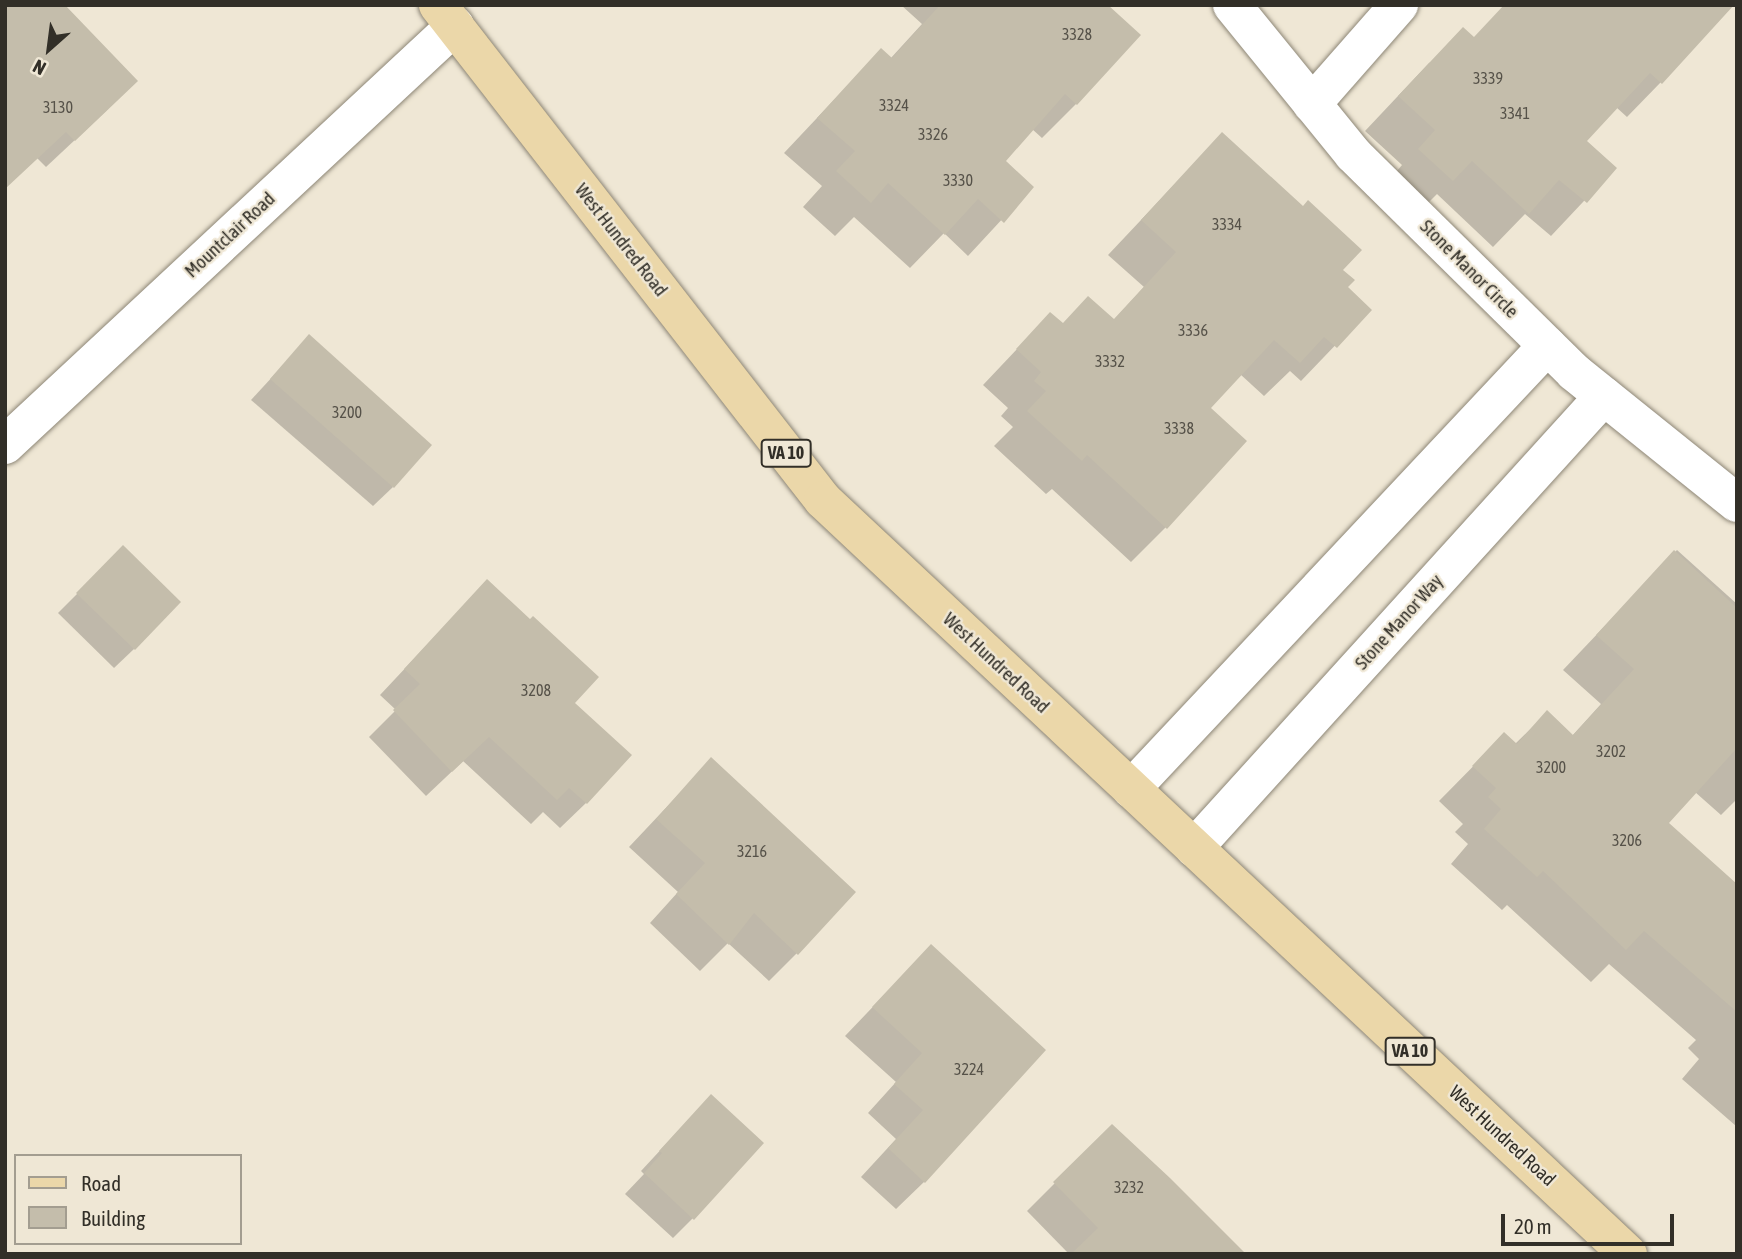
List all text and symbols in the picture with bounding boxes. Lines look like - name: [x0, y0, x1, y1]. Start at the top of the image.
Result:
- north arrow: [14, 14, 84, 84]
- house number: 3328: [1062, 24, 1092, 44]
- text: N: [29, 55, 49, 80]
- house number: 3339: [1473, 68, 1503, 88]
- house number: 3324: [879, 95, 909, 115]
- house number: 3130: [43, 97, 73, 117]
- house number: 3341: [1500, 103, 1530, 123]
- house number: 3326: [918, 124, 948, 144]
- house number: 3330: [943, 170, 973, 190]
- street label: West Hundred Road: [570, 179, 672, 301]
- street label: Mountclair Road: [180, 187, 280, 283]
- house number: 3334: [1212, 214, 1242, 234]
- street label: Stone Manor Circle: [1415, 215, 1523, 323]
- house number: 3336: [1178, 320, 1208, 340]
- house number: 3332: [1095, 351, 1125, 371]
- house number: 3200: [332, 402, 362, 422]
- house number: 3338: [1164, 418, 1194, 438]
- road number: VA 10: [760, 438, 812, 467]
- street label: Stone Manor Way: [1350, 570, 1448, 674]
- street label: West Hundred Road: [938, 608, 1054, 718]
- house number: 3208: [521, 680, 551, 700]
- house number: 3202: [1596, 741, 1626, 761]
- house number: 3200: [1536, 757, 1566, 777]
- house number: 3206: [1612, 830, 1642, 850]
- house number: 3216: [737, 841, 767, 861]
- road number: VA 10: [1384, 1036, 1436, 1066]
- house number: 3224: [954, 1059, 984, 1079]
- street label: West Hundred Road: [1444, 1081, 1560, 1191]
- legend: [14, 1154, 242, 1245]
- text: Road: [81, 1171, 121, 1195]
- house number: 3232: [1114, 1177, 1144, 1197]
- scale bar: [1504, 1200, 1677, 1244]
- text: Building: [81, 1206, 145, 1230]
- text: 20 m: [1514, 1214, 1552, 1238]

